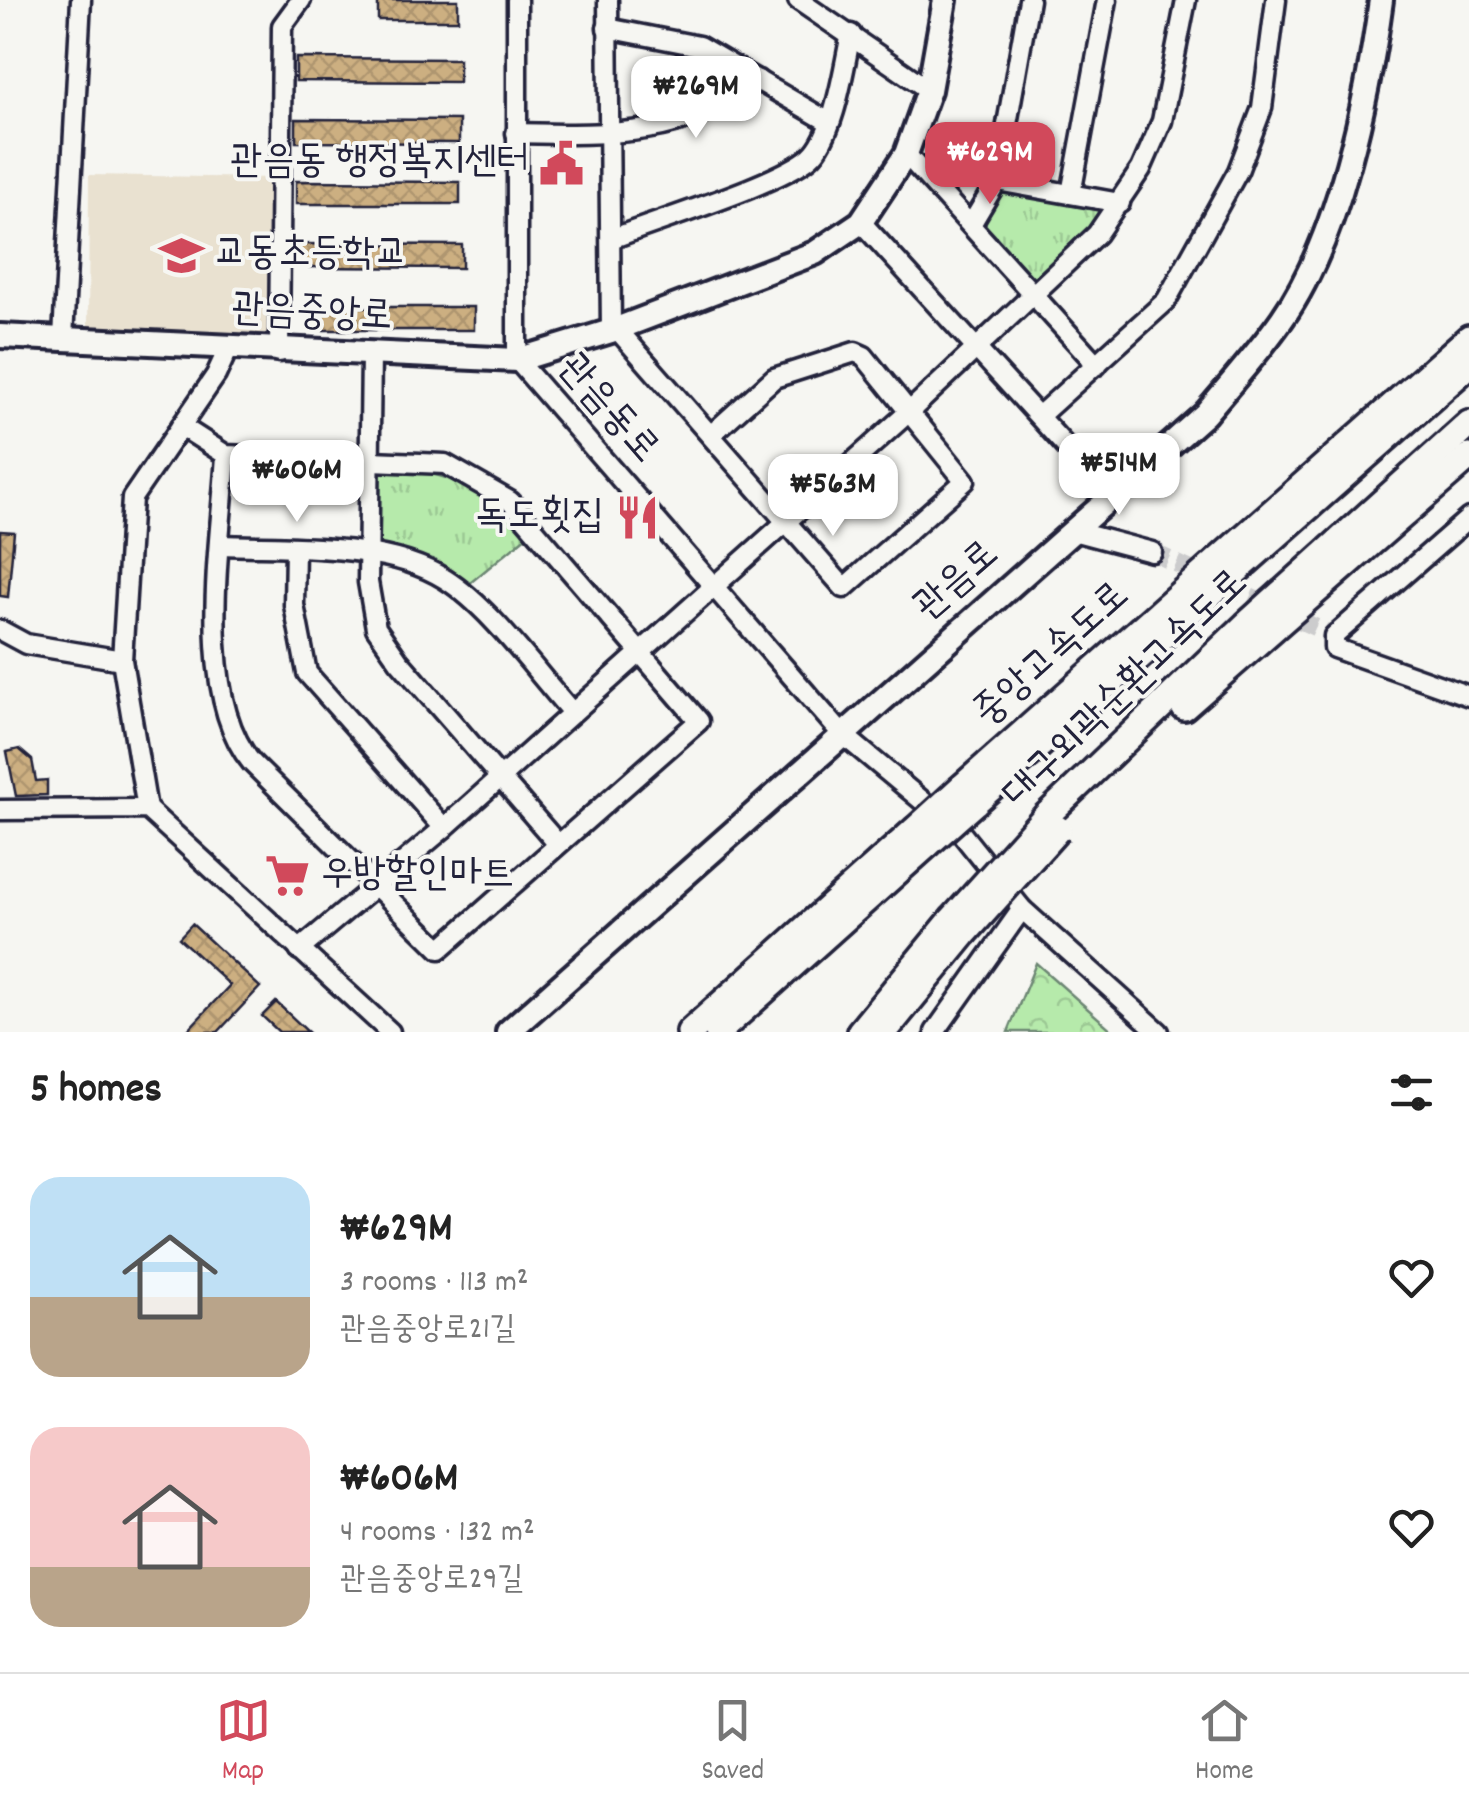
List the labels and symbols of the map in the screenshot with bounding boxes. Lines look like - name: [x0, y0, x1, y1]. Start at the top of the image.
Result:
- pin: ₩269M: [626, 56, 766, 141]
- pin: ₩629M: [920, 122, 1060, 207]
- place label: 관음동 행정복지센터: [230, 135, 529, 192]
- public building icon: 관음동 행정복지센터: [538, 139, 586, 187]
- place label: 교동초등학교: [214, 227, 407, 284]
- school or university icon: 교동초등학교: [157, 231, 205, 279]
- street label: 관음중앙로: [230, 282, 394, 348]
- street label: 관음동로: [543, 343, 671, 477]
- pin: ₩514M: [1049, 433, 1189, 518]
- pin: ₩606M: [227, 440, 367, 525]
- pin: ₩563M: [763, 454, 903, 539]
- place label: 독도횟집: [475, 490, 604, 547]
- restaurant icon: 독도횟집: [613, 494, 661, 542]
- street label: 관음로: [903, 529, 1013, 635]
- street label: 대구외곽순환고속도로: [991, 558, 1263, 822]
- street label: 중앙고속도로: [962, 570, 1144, 742]
- place label: 우방할인마트: [321, 848, 514, 905]
- supermarket icon: 우방할인마트: [264, 852, 312, 900]

